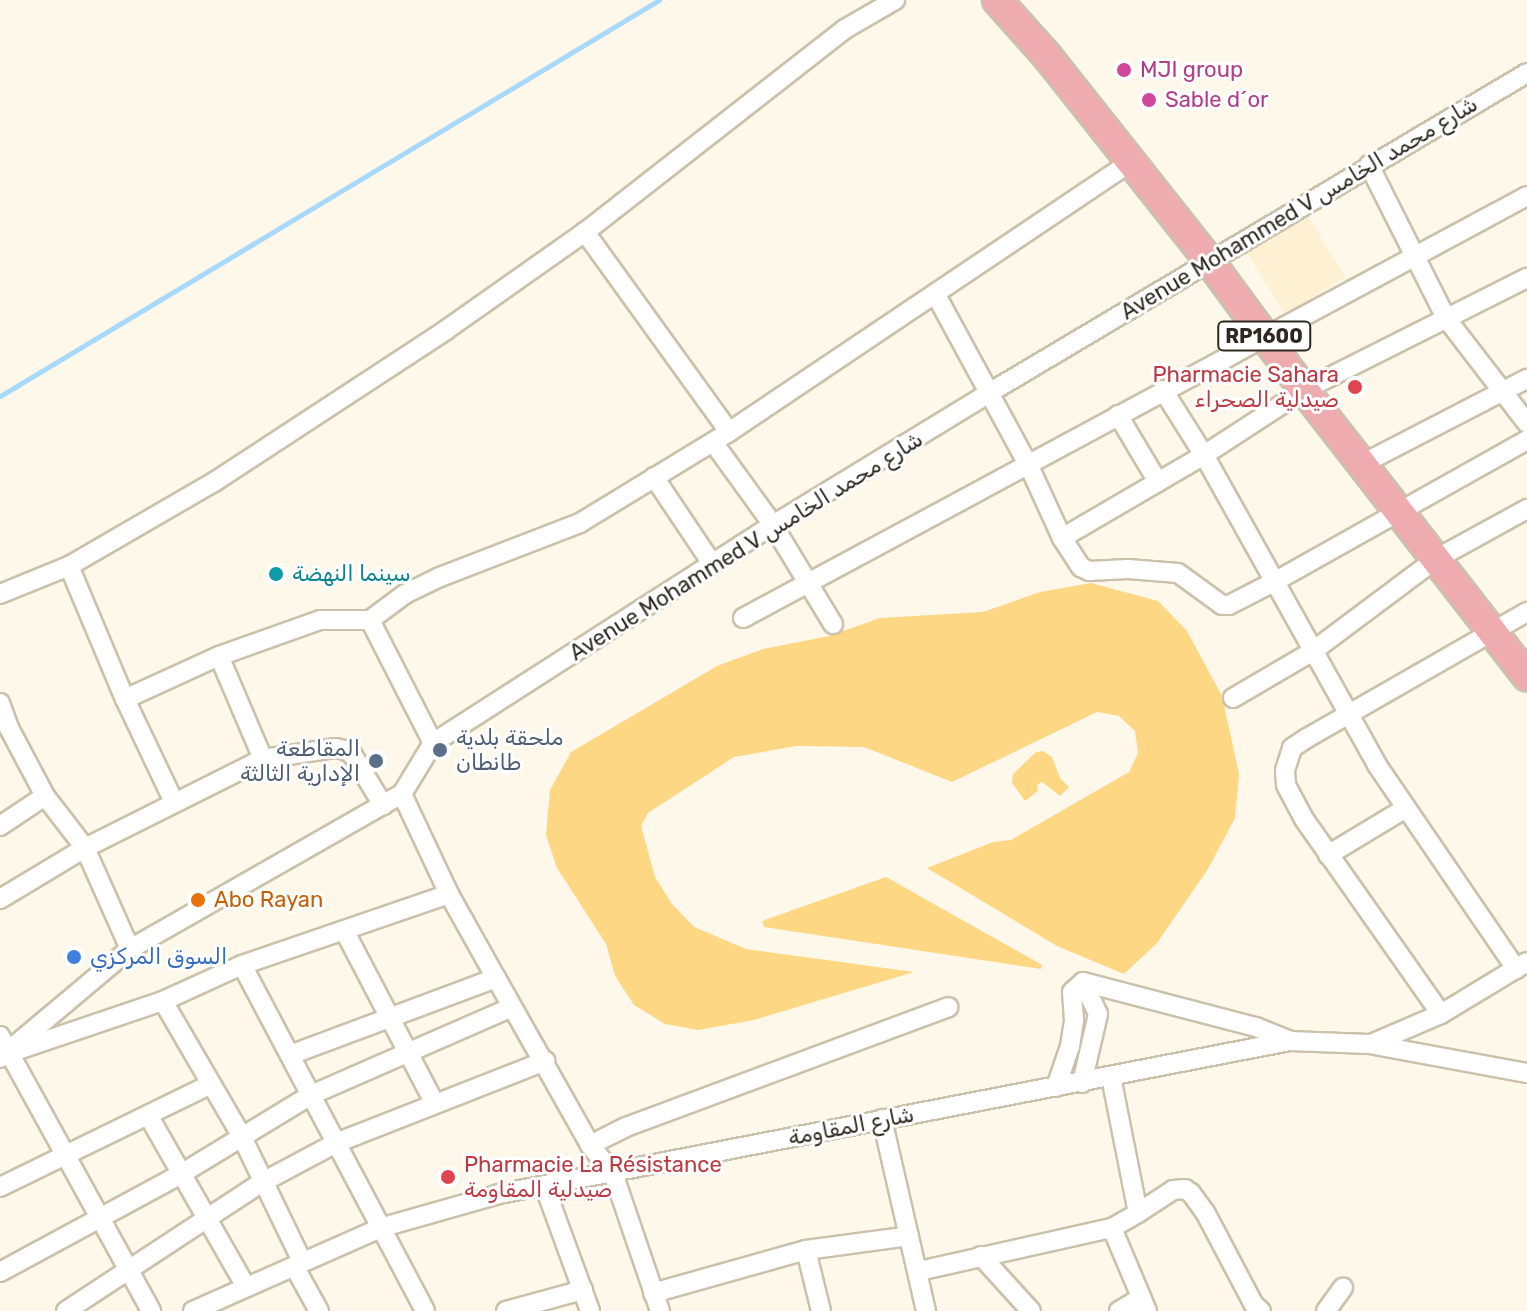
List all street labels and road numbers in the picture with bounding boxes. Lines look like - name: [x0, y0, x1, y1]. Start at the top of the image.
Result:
- street label: Avenue Mohammed V شارع محمد الخامس: [1115, 90, 1483, 326]
- road number: RP1600: [1216, 320, 1312, 352]
- street label: Avenue Mohammed V شارع محمد الخامس: [564, 426, 928, 666]
- street label: شارع المقاومة: [786, 1101, 916, 1151]

